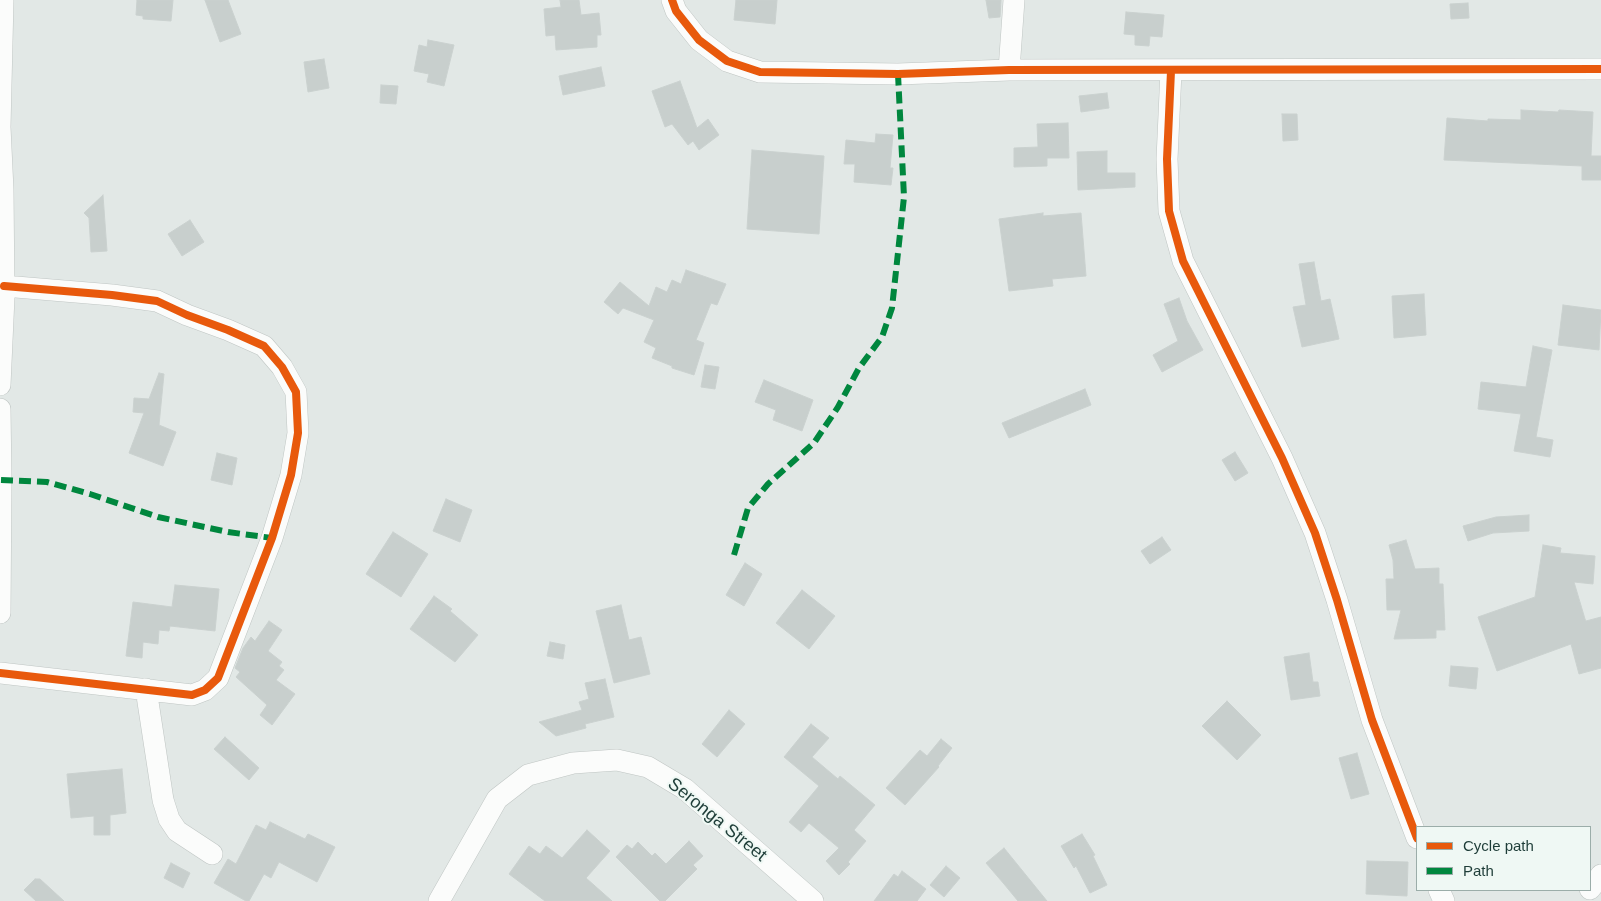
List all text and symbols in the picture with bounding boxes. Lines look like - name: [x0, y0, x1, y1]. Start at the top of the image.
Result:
- street label: Seronga Street: [663, 774, 771, 866]
- legend: [1416, 826, 1591, 891]
- text: Cycle path: [1463, 837, 1534, 854]
- text: Path: [1463, 862, 1494, 879]

